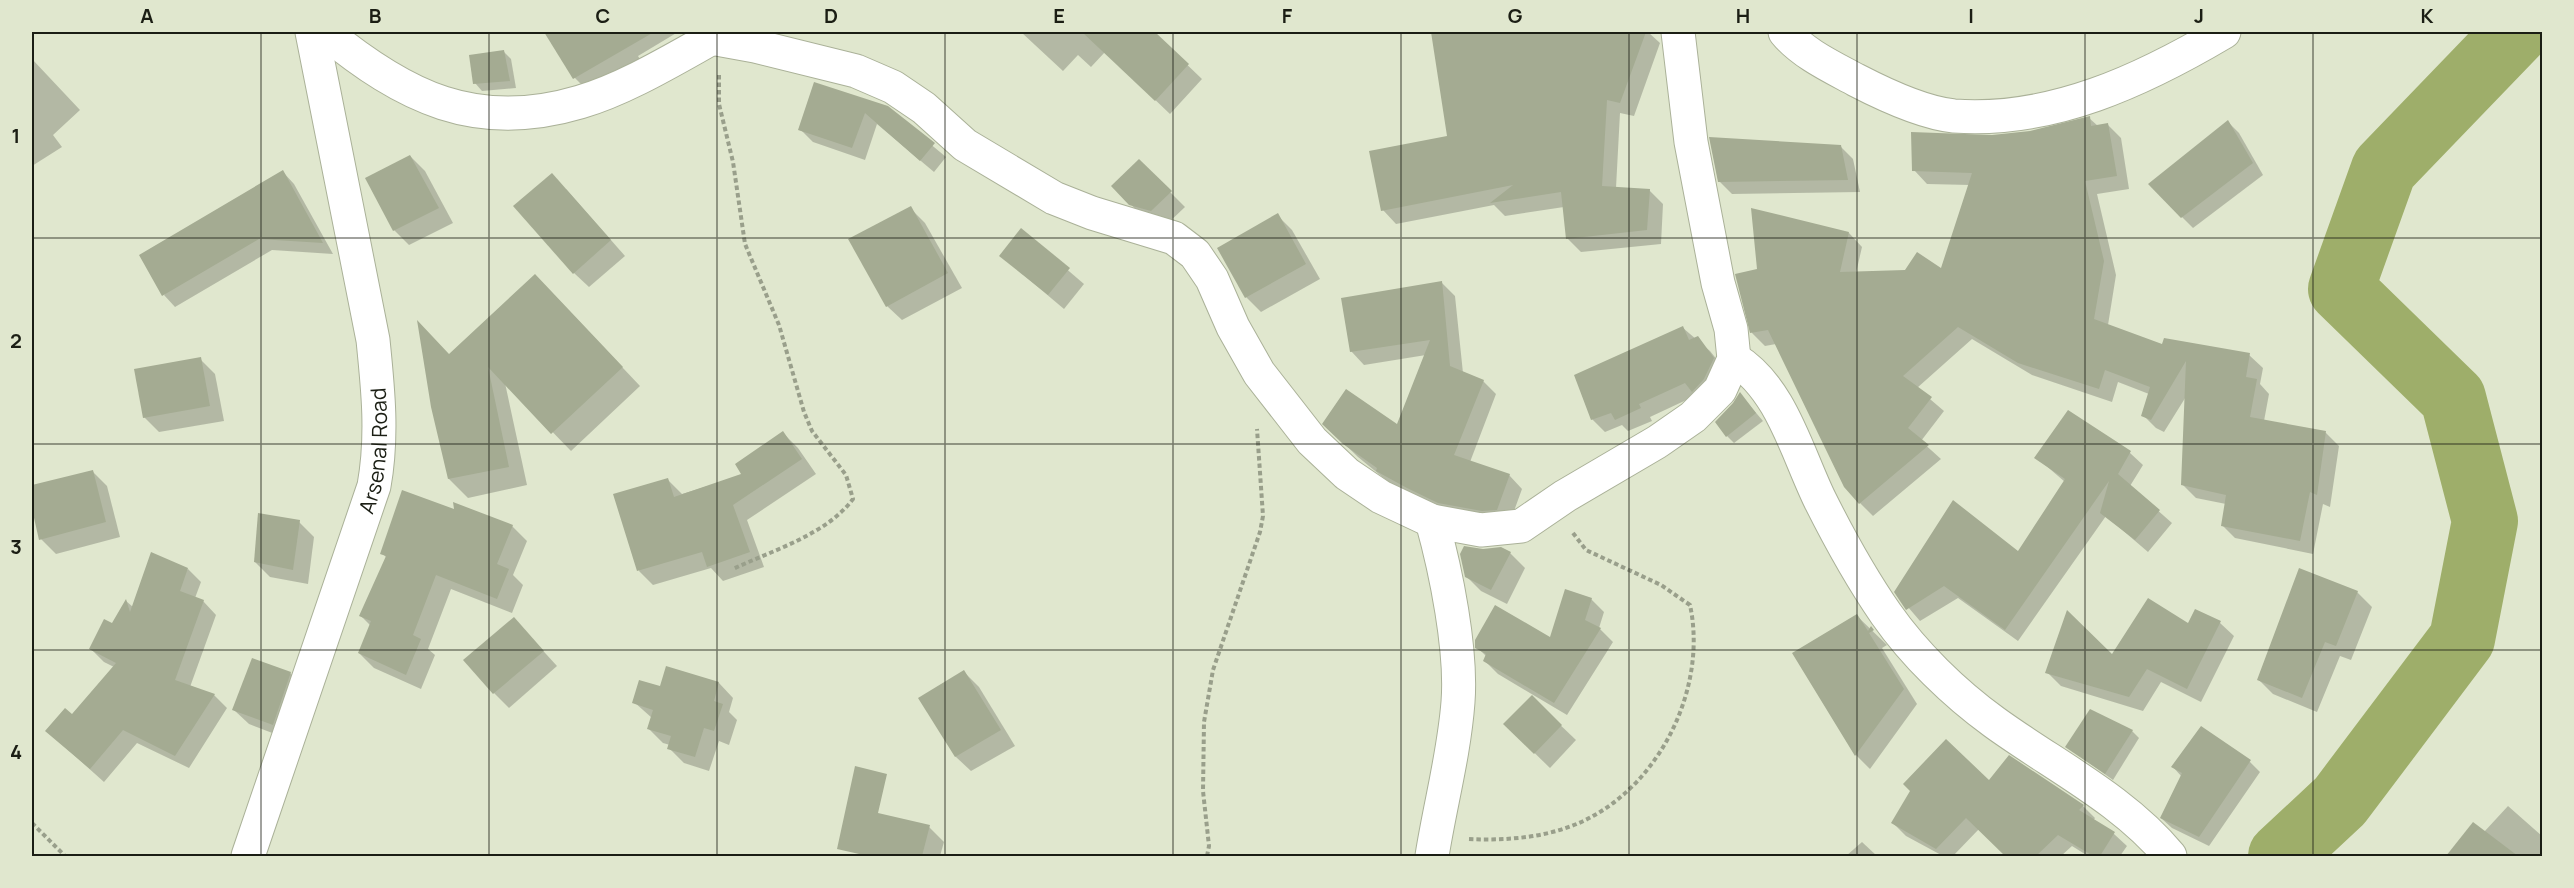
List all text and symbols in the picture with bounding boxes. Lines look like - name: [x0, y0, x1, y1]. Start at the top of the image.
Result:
- text: A: [140, 2, 154, 29]
- text: B: [369, 2, 382, 29]
- text: C: [596, 2, 610, 29]
- text: D: [824, 2, 838, 29]
- text: E: [1053, 2, 1065, 29]
- text: F: [1282, 2, 1293, 29]
- text: G: [1508, 2, 1523, 29]
- text: H: [1736, 2, 1750, 29]
- text: I: [1968, 2, 1974, 29]
- text: J: [2194, 2, 2204, 29]
- text: K: [2421, 2, 2434, 29]
- text: 1: [12, 122, 20, 149]
- text: 2: [10, 327, 22, 354]
- street label: Arsenal Road: [352, 387, 393, 517]
- text: 3: [10, 533, 22, 560]
- text: 4: [10, 738, 22, 765]

